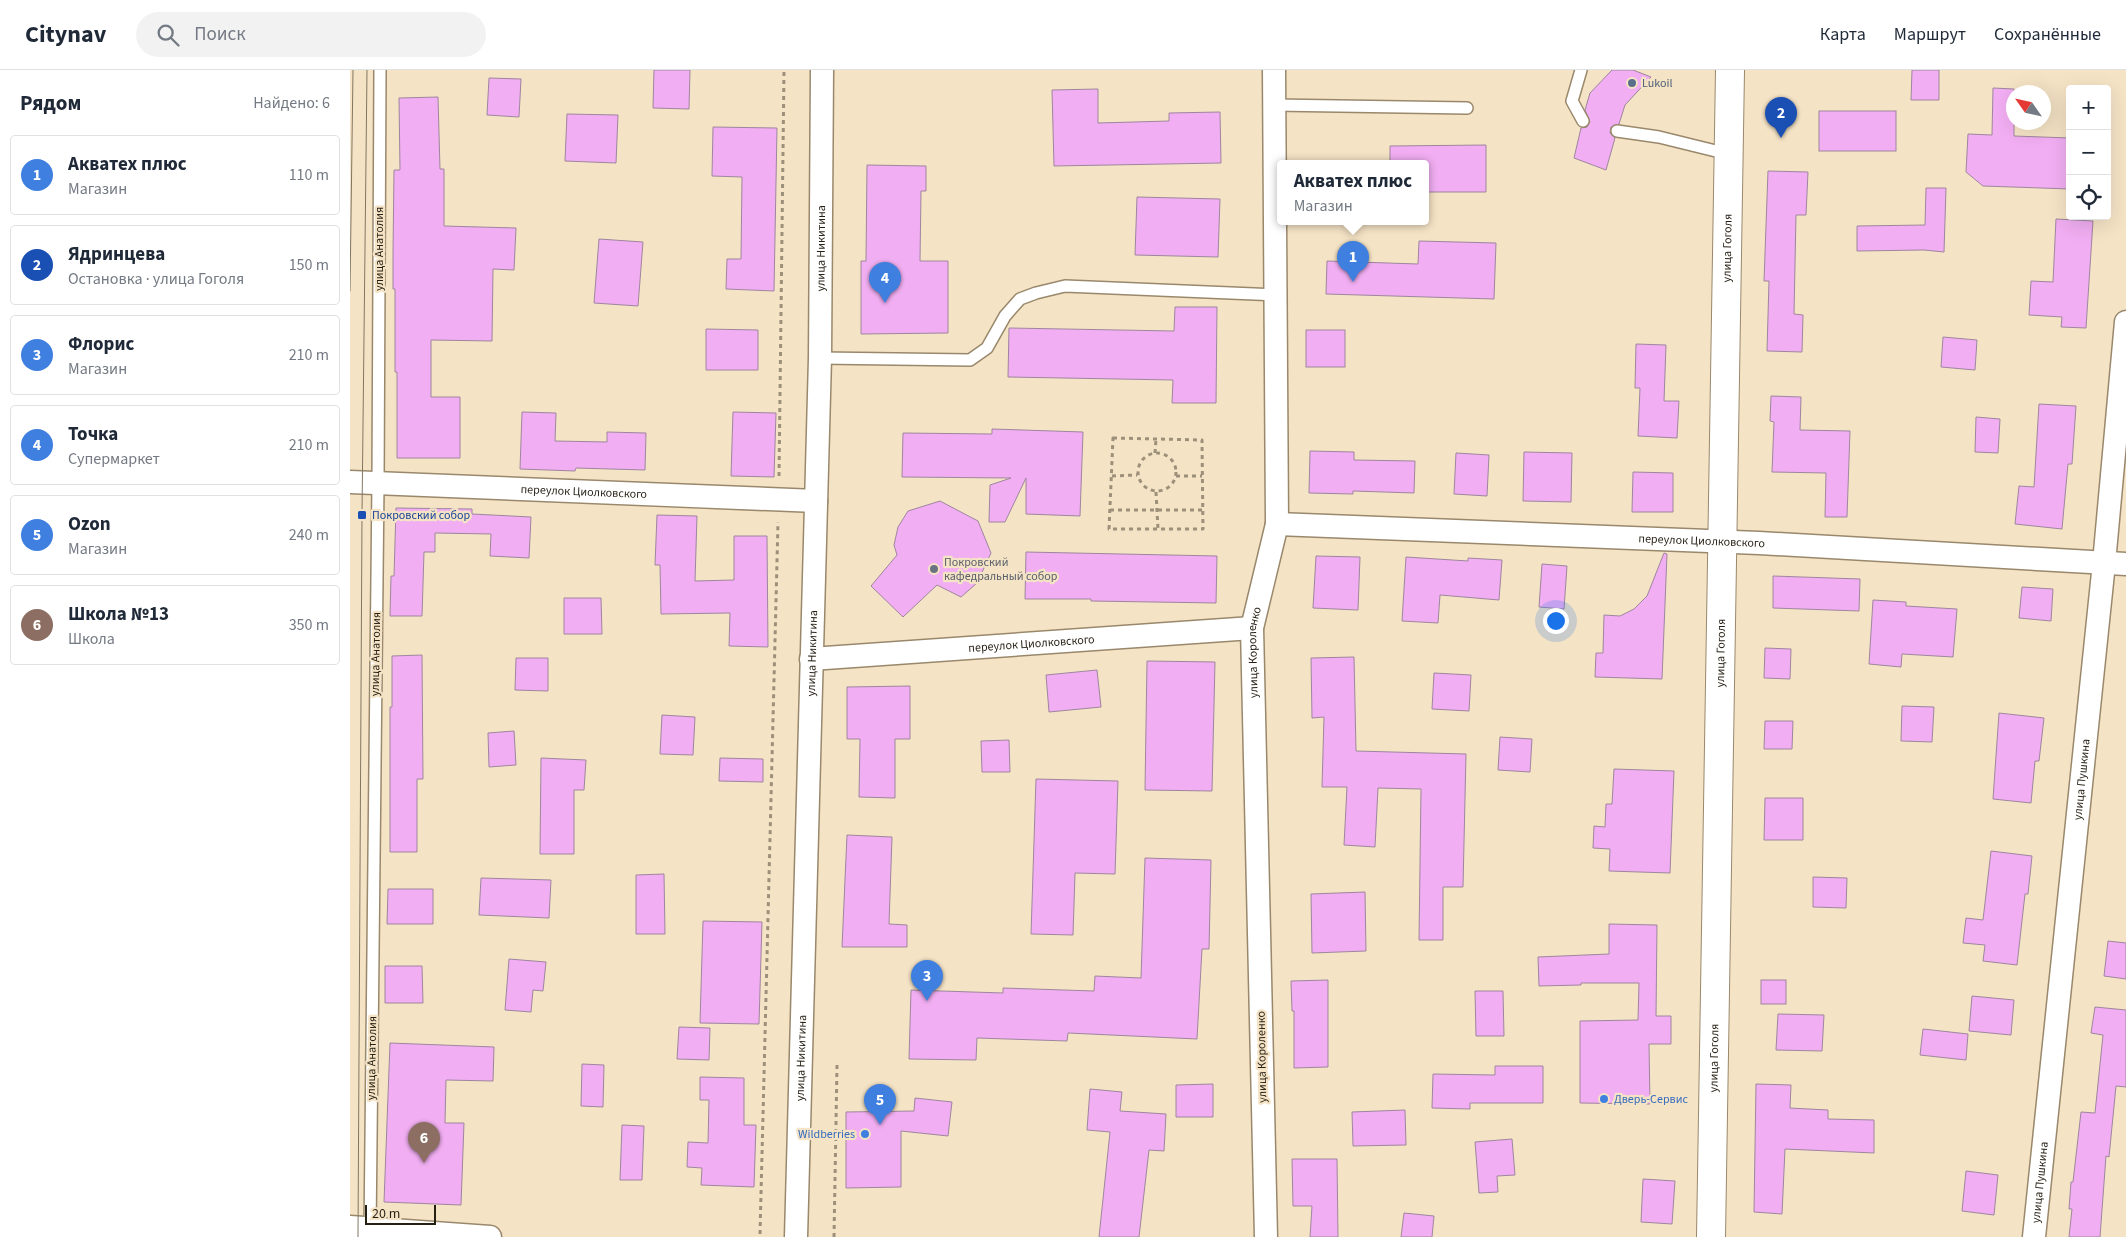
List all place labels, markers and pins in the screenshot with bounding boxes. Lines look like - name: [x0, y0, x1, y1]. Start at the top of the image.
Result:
- place label: Lukoil: [1642, 75, 1672, 92]
- marker: Lukoil: [1626, 77, 1638, 89]
- pin: 2: [1765, 97, 1797, 138]
- pin: 1: [1337, 241, 1369, 282]
- pin: 4: [869, 262, 901, 303]
- place label: Покровский собор: [372, 507, 471, 524]
- marker: Покровский собор: [356, 509, 368, 521]
- place label: Покровский кафедральный собор: [944, 554, 1058, 585]
- marker: Покровский кафедральный собор: [928, 563, 940, 575]
- pin: 3: [911, 960, 943, 1001]
- pin: 5: [864, 1084, 896, 1125]
- place label: Дверь-Сервис: [1614, 1091, 1688, 1108]
- marker: Дверь-Сервис: [1598, 1093, 1610, 1105]
- pin: 6: [408, 1122, 440, 1163]
- place label: Wildberries: [798, 1126, 855, 1143]
- marker: Wildberries: [859, 1128, 871, 1140]

